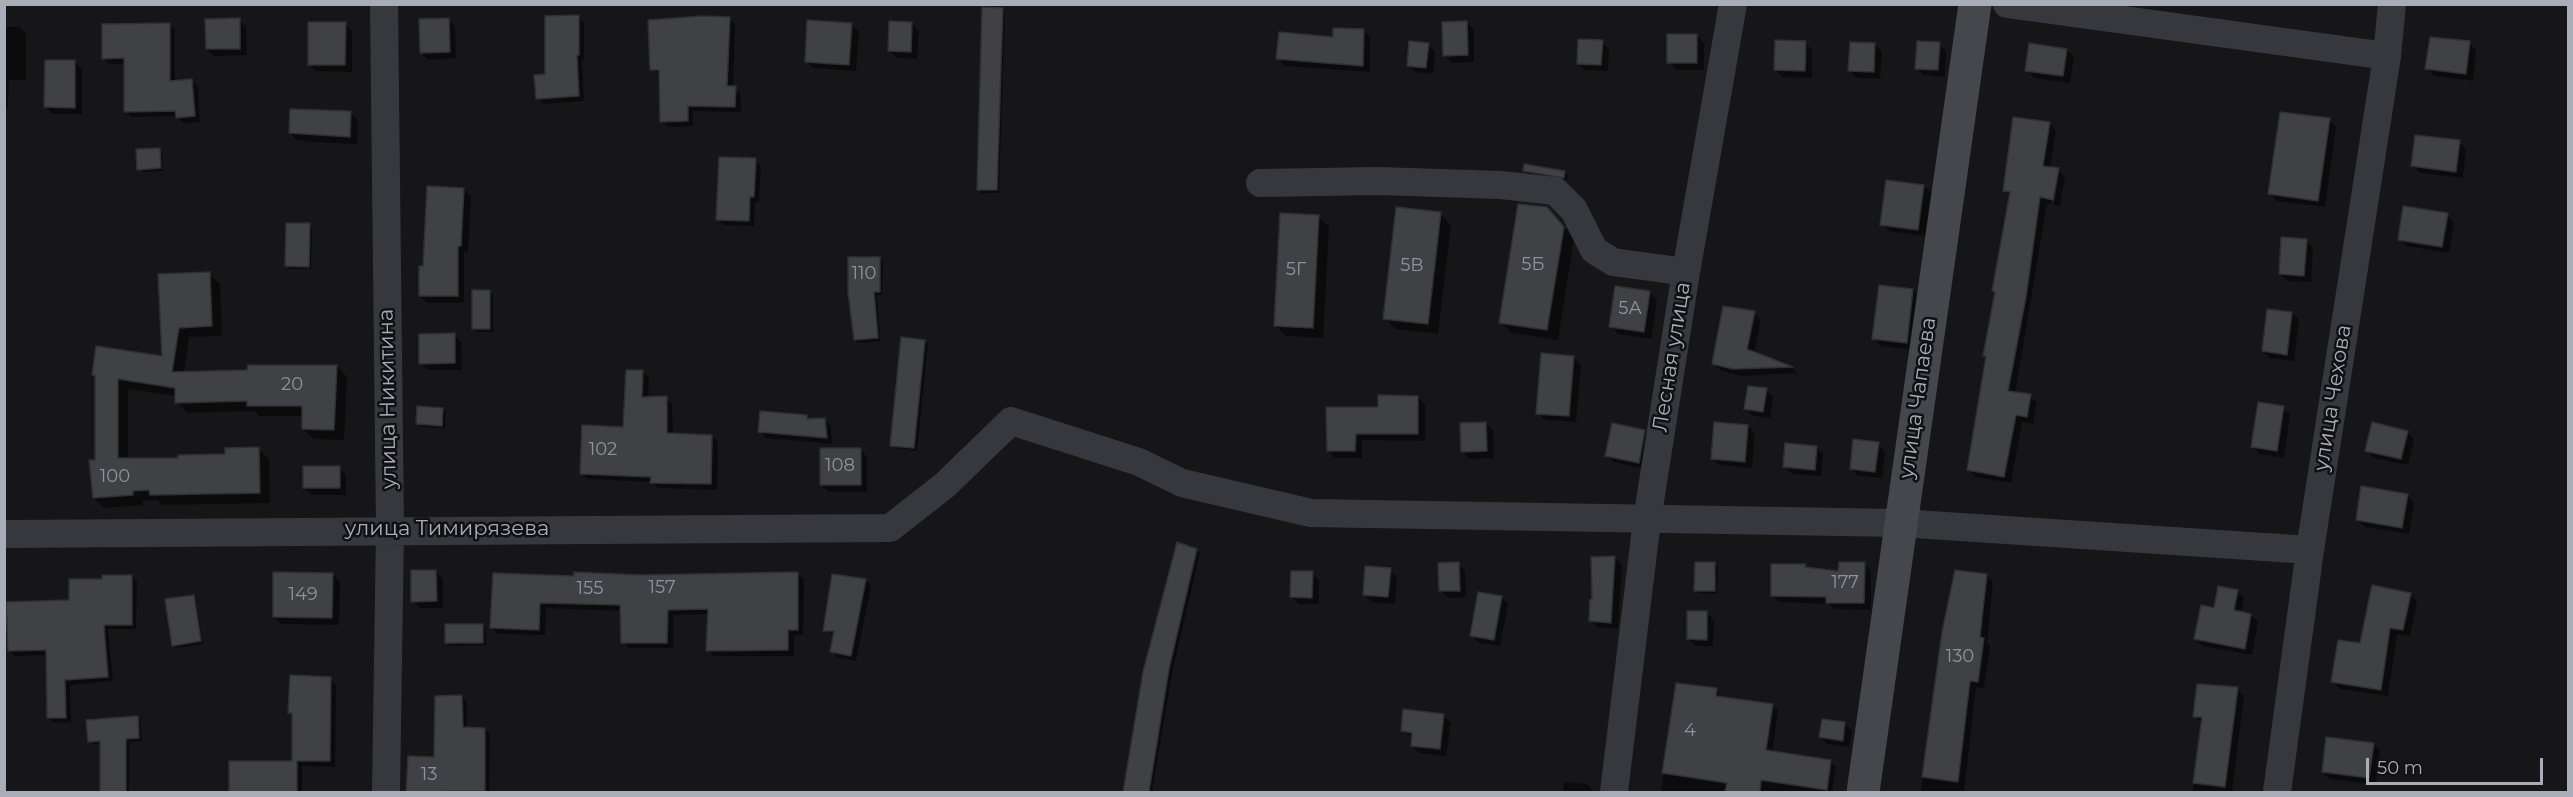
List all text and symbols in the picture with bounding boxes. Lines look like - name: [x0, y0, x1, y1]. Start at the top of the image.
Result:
- house number: 5Б: [1521, 254, 1545, 276]
- house number: 5В: [1400, 255, 1424, 277]
- house number: 5Г: [1286, 259, 1306, 281]
- house number: 110: [852, 263, 876, 285]
- street label: Лесная улица: [1648, 280, 1696, 434]
- house number: 5А: [1618, 298, 1642, 320]
- street label: улица Никитина: [374, 309, 402, 489]
- street label: улица Чапаева: [1894, 316, 1942, 480]
- street label: улица Чехова: [2309, 323, 2357, 473]
- house number: 20: [281, 374, 303, 396]
- house number: 102: [589, 439, 617, 461]
- house number: 108: [825, 455, 855, 477]
- house number: 100: [100, 466, 130, 488]
- street label: улица Тимирязева: [345, 516, 549, 542]
- house number: 177: [1831, 572, 1859, 594]
- house number: 157: [648, 577, 676, 599]
- house number: 155: [577, 578, 603, 600]
- house number: 149: [288, 584, 318, 606]
- house number: 130: [1946, 646, 1974, 668]
- house number: 4: [1684, 720, 1696, 742]
- scale bar: [2369, 746, 2546, 784]
- text: 50 m: [2377, 757, 2423, 779]
- house number: 13: [421, 764, 437, 786]

